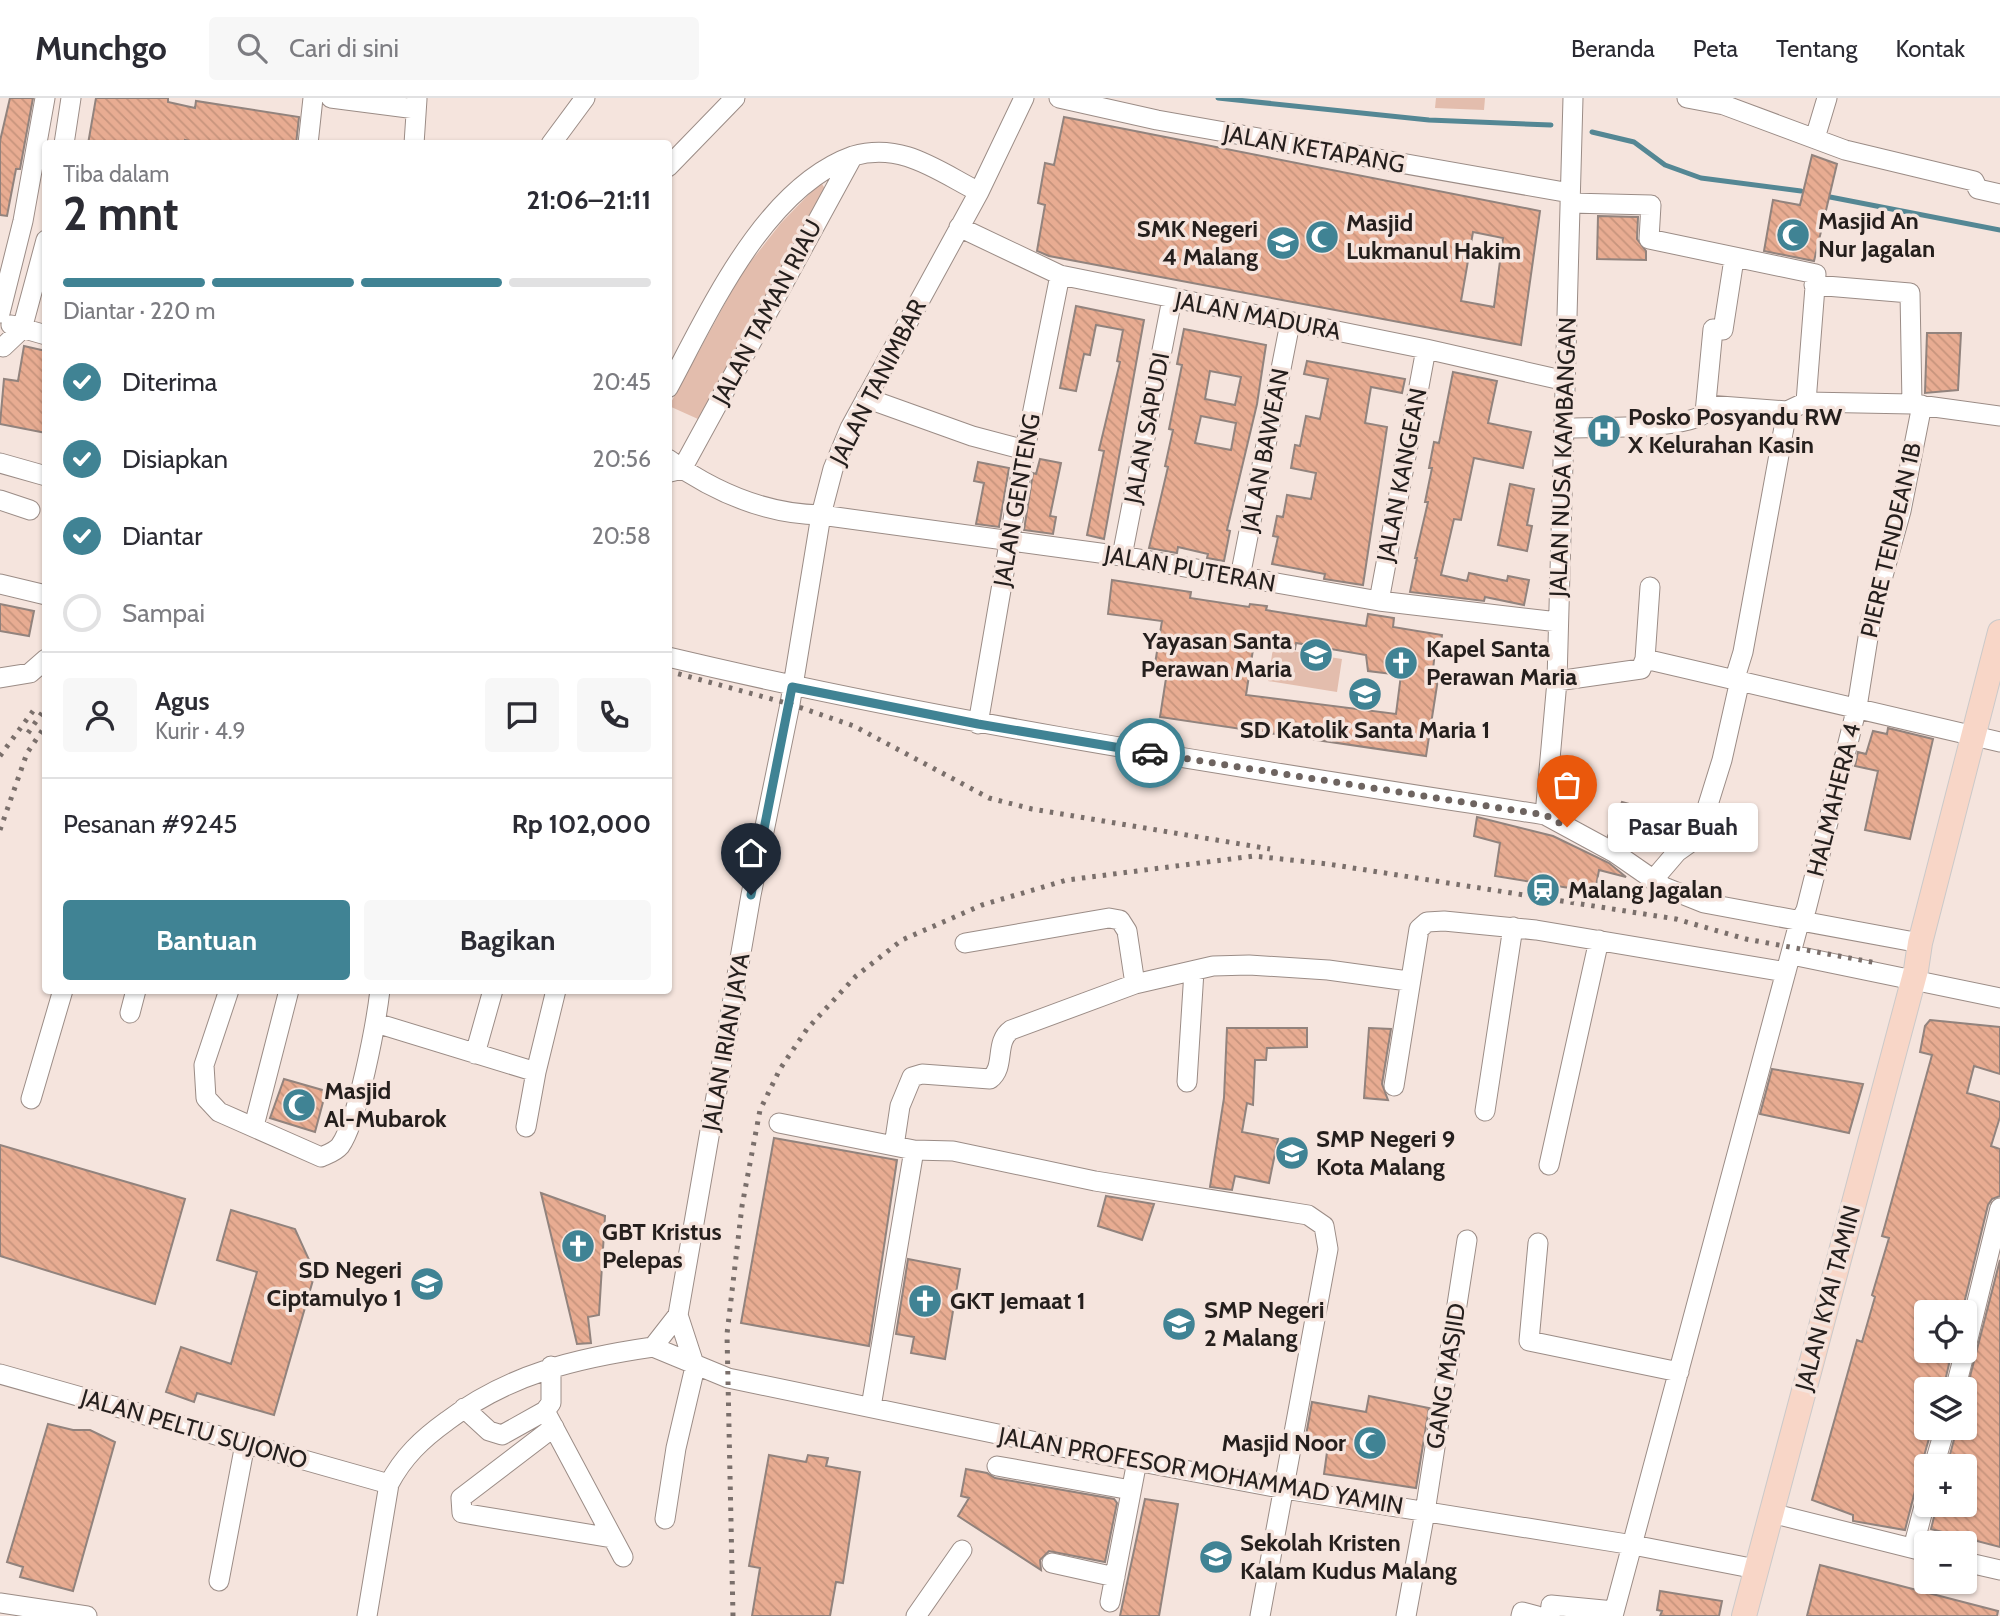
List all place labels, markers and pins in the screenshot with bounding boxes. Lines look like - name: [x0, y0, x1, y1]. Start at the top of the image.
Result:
- place label: Masjid An Nur Jagalan: [1818, 206, 1935, 263]
- place label: Masjid Lukmanul Hakim: [1346, 208, 1521, 265]
- place label: SMK Negeri 4 Malang: [1137, 214, 1258, 271]
- mosque icon: Masjid An Nur Jagalan: [1774, 216, 1812, 254]
- mosque icon: Masjid Lukmanul Hakim: [1303, 218, 1341, 256]
- school or university icon: SMK Negeri 4 Malang: [1264, 224, 1302, 262]
- place label: Posko Posyandu RW X Kelurahan Kasin: [1627, 402, 1842, 459]
- hospital icon: Posko Posyandu RW X Kelurahan Kasin: [1585, 412, 1623, 450]
- place label: Yayasan Santa Perawan Maria: [1141, 626, 1292, 683]
- place label: Kapel Santa Perawan Maria: [1426, 634, 1577, 691]
- school or university icon: Yayasan Santa Perawan Maria: [1297, 636, 1335, 674]
- church icon: Kapel Santa Perawan Maria: [1382, 644, 1420, 682]
- school or university icon: SD Katolik Santa Maria 1: [1346, 675, 1384, 713]
- place label: SD Katolik Santa Maria 1: [1240, 715, 1490, 744]
- pin: [1537, 755, 1597, 827]
- callout: Pasar Buah: [1609, 802, 1760, 852]
- pin: [721, 823, 781, 895]
- station icon: Malang Jagalan: [1524, 871, 1562, 909]
- place label: Malang Jagalan: [1568, 875, 1723, 904]
- place label: Masjid Al-Mubarok: [324, 1076, 447, 1133]
- mosque icon: Masjid Al-Mubarok: [280, 1086, 318, 1124]
- place label: SMP Negeri 9 Kota Malang: [1316, 1124, 1455, 1181]
- school or university icon: SMP Negeri 9 Kota Malang: [1273, 1134, 1311, 1172]
- place label: GBT Kristus Pelepas: [602, 1217, 722, 1274]
- church icon: GBT Kristus Pelepas: [559, 1227, 597, 1265]
- place label: SD Negeri Ciptamulyo 1: [267, 1255, 402, 1312]
- school or university icon: SD Negeri Ciptamulyo 1: [408, 1265, 446, 1303]
- church icon: GKT Jemaat 1: [906, 1282, 944, 1320]
- place label: GKT Jemaat 1: [950, 1286, 1086, 1315]
- place label: SMP Negeri 2 Malang: [1204, 1295, 1324, 1352]
- school or university icon: SMP Negeri 2 Malang: [1160, 1305, 1198, 1343]
- mosque icon: Masjid Noor: [1351, 1424, 1389, 1462]
- place label: Masjid Noor: [1222, 1428, 1346, 1457]
- place label: Sekolah Kristen Kalam Kudus Malang: [1240, 1528, 1457, 1585]
- school or university icon: Sekolah Kristen Kalam Kudus Malang: [1197, 1538, 1235, 1576]

